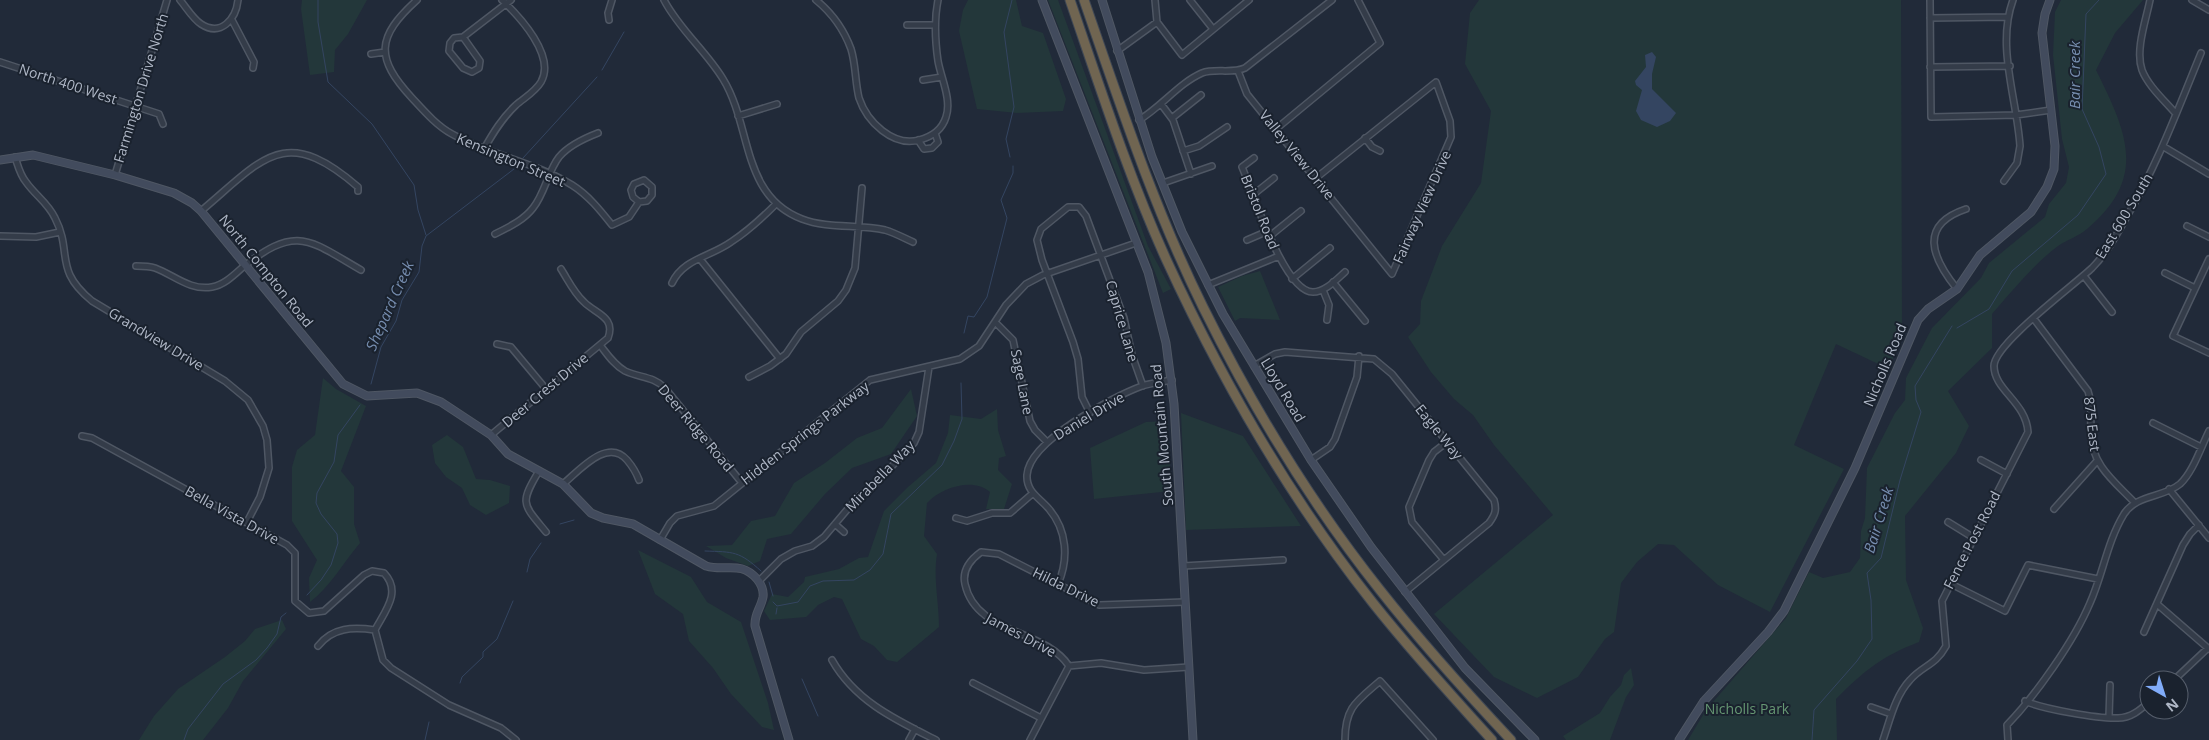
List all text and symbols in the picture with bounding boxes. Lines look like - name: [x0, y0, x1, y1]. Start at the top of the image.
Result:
- street label: Farmington Drive North: [109, 11, 172, 165]
- water label: Bair Creek: [2064, 40, 2084, 109]
- street label: North 400 West: [17, 59, 120, 108]
- street label: Valley View Drive: [1255, 106, 1340, 204]
- street label: Kensington Street: [454, 128, 568, 191]
- street label: Fairway View Drive: [1388, 147, 1455, 266]
- street label: East 600 South: [2091, 169, 2157, 262]
- street label: Bristol Road: [1237, 172, 1284, 252]
- street label: North Compton Road: [215, 210, 318, 331]
- water label: Shepard Creek: [360, 257, 418, 354]
- street label: Caprice Lane: [1102, 278, 1143, 364]
- street label: Grandview Drive: [105, 303, 208, 375]
- street label: Nicholls Road: [1858, 320, 1911, 409]
- street label: Deer Crest Drive: [498, 348, 592, 431]
- street label: Sage Lane: [1007, 348, 1038, 416]
- street label: Lloyd Road: [1257, 354, 1310, 425]
- street label: South Mountain Road: [1146, 363, 1177, 507]
- street label: Hidden Springs Parkway: [737, 376, 874, 489]
- street label: Deer Ridge Road: [654, 380, 739, 475]
- street label: Daniel Drive: [1050, 387, 1128, 444]
- street label: 875 East: [2080, 396, 2105, 452]
- street label: Eagle Way: [1411, 400, 1468, 464]
- street label: Mirabella Way: [841, 435, 919, 515]
- street label: Bella Vista Drive: [182, 481, 283, 548]
- water label: Bair Creek: [1859, 484, 1898, 555]
- street label: Fence Post Road: [1939, 488, 2004, 592]
- street label: Hilda Drive: [1030, 562, 1103, 611]
- street label: James Drive: [981, 607, 1060, 661]
- north arrow: [2139, 670, 2189, 720]
- text: N: [2162, 695, 2183, 716]
- park label: Nicholls Park: [1705, 699, 1790, 718]

